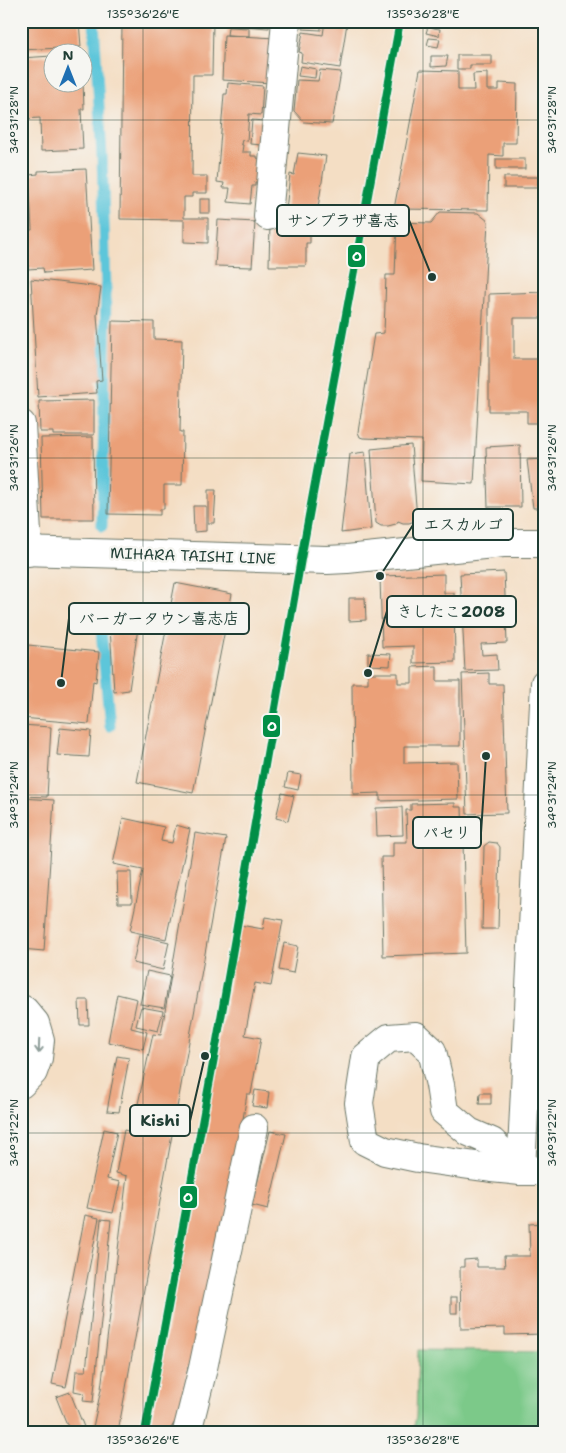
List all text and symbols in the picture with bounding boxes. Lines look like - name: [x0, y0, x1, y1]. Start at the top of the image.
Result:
- text: 135°36'26"E: [107, 6, 179, 22]
- text: 135°36'28"E: [386, 6, 460, 22]
- north arrow: [42, 42, 92, 92]
- text: N: [62, 46, 74, 64]
- text: 34°31'28"N: [6, 86, 22, 154]
- text: 34°31'28"N: [544, 86, 560, 154]
- callout: サンプラザ喜志: [277, 205, 409, 236]
- text: サンプラザ喜志: [287, 210, 399, 231]
- line badge: O: [347, 244, 366, 268]
- text: O: [352, 247, 362, 265]
- text: 34°31'26"N: [6, 424, 22, 492]
- text: 34°31'26"N: [544, 424, 560, 492]
- callout: エスカルゴ: [413, 509, 513, 540]
- text: エスカルゴ: [423, 514, 503, 535]
- street label: MIHARA TAISHI LINE: [110, 543, 276, 569]
- callout: きしたこ2008: [387, 596, 516, 627]
- text: きしたこ2008: [397, 601, 505, 622]
- callout: バーガータウン喜志店: [69, 603, 249, 634]
- text: バーガータウン喜志店: [79, 608, 239, 629]
- line badge: O: [262, 714, 281, 738]
- text: O: [267, 717, 277, 735]
- text: 34°31'24"N: [6, 761, 22, 829]
- text: 34°31'24"N: [544, 761, 560, 829]
- callout: パセリ: [413, 817, 481, 848]
- text: パセリ: [423, 822, 471, 843]
- one-way arrow: [34, 1038, 44, 1054]
- text: 34°31'22"N: [6, 1099, 22, 1167]
- text: 34°31'22"N: [544, 1099, 560, 1167]
- callout: Kishi: [130, 1105, 190, 1136]
- text: Kishi: [140, 1110, 180, 1131]
- line badge: O: [179, 1185, 198, 1209]
- text: O: [183, 1188, 193, 1206]
- text: 135°36'26"E: [107, 1432, 179, 1448]
- text: 135°36'28"E: [386, 1432, 460, 1448]

